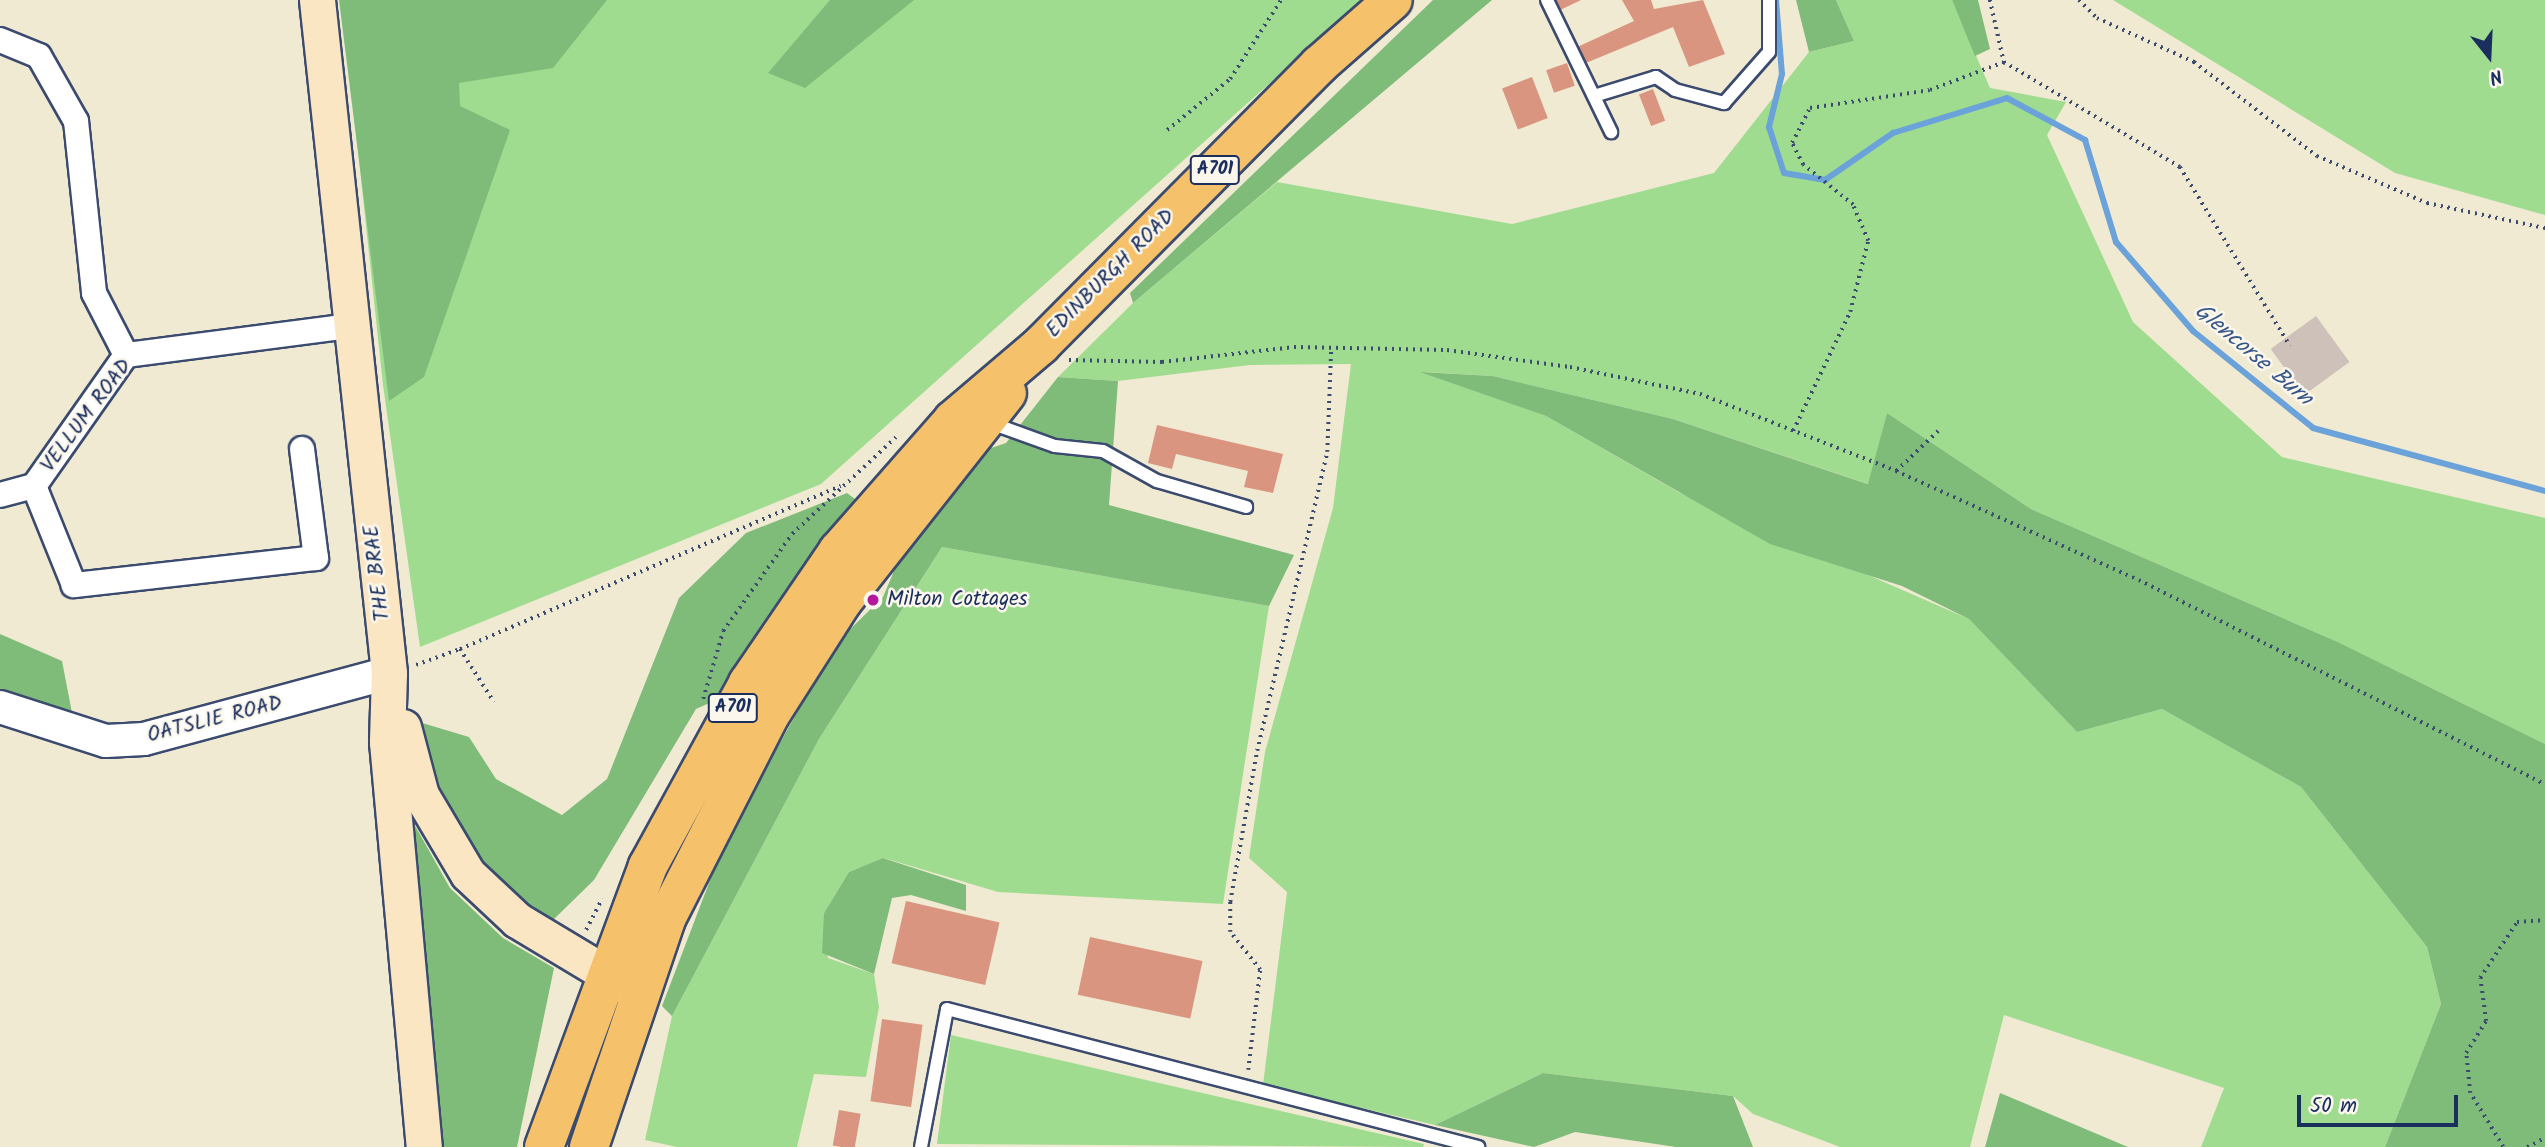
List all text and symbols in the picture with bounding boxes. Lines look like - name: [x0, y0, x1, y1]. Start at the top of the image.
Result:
- north arrow: [2454, 21, 2524, 91]
- text: N: [2485, 60, 2506, 92]
- road number: A701: [1189, 154, 1241, 186]
- street label: EDINBURGH ROAD: [1041, 204, 1181, 344]
- water label: Glencorse Burn: [2188, 298, 2318, 412]
- street label: VELLUM ROAD: [36, 354, 138, 478]
- street label: THE BRAE: [360, 523, 396, 623]
- place label: Milton Cottages: [887, 587, 1028, 613]
- marker: Milton Cottages: [865, 592, 881, 608]
- street label: OATSLIE ROAD: [145, 691, 285, 749]
- road number: A701: [707, 692, 759, 723]
- scale bar: [2300, 1080, 2461, 1124]
- text: 50 m: [2310, 1090, 2357, 1123]

